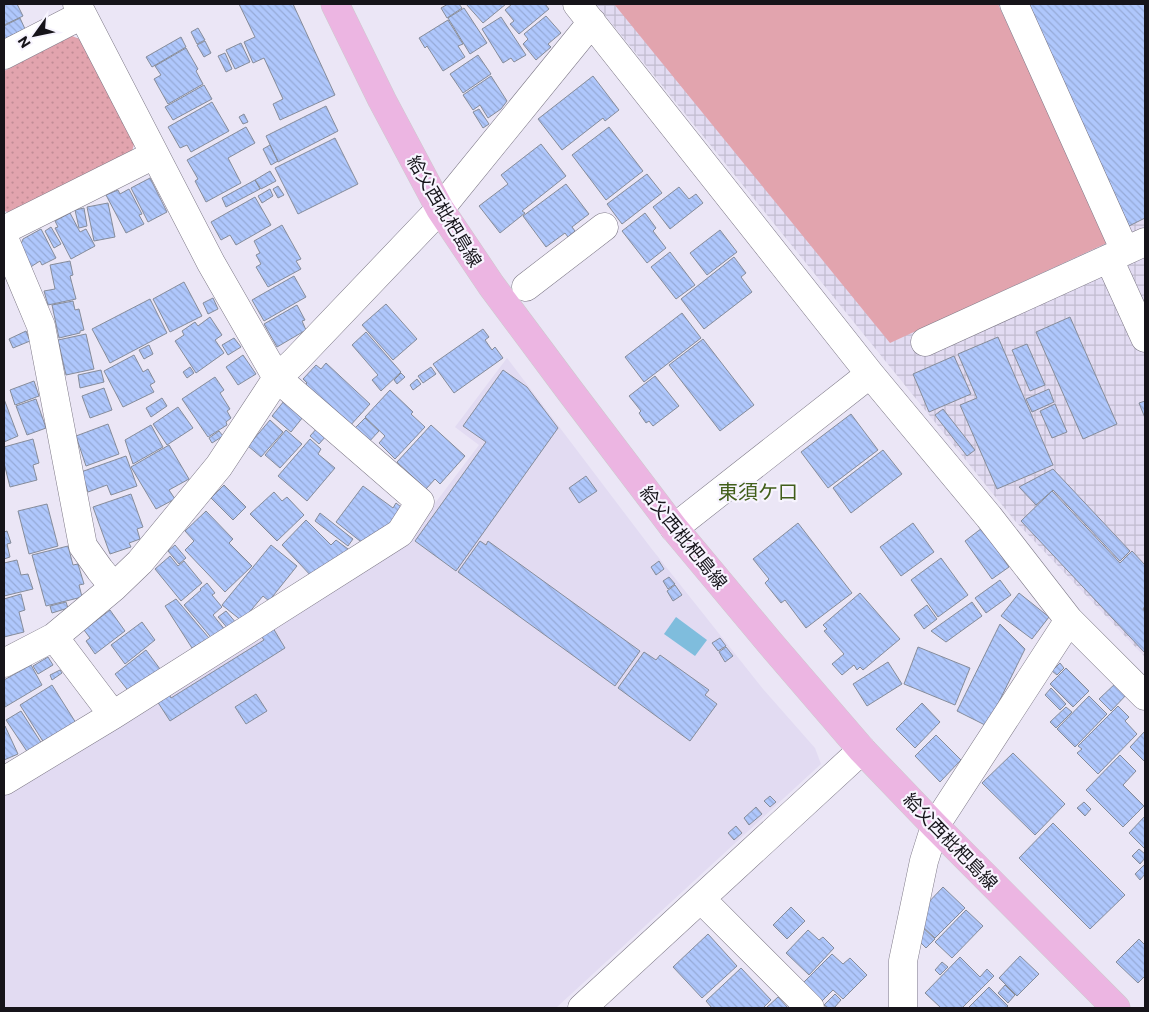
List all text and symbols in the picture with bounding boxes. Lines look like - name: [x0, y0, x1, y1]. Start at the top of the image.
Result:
- north arrow: [10, 10, 60, 60]
- text: N: [14, 33, 34, 51]
- street label: 給父西枇杷島線: [403, 151, 487, 271]
- district label: 東須ケ口: [718, 479, 798, 503]
- street label: 給父西枇杷島線: [636, 481, 732, 593]
- street label: 給父西枇杷島線: [899, 788, 1003, 894]

